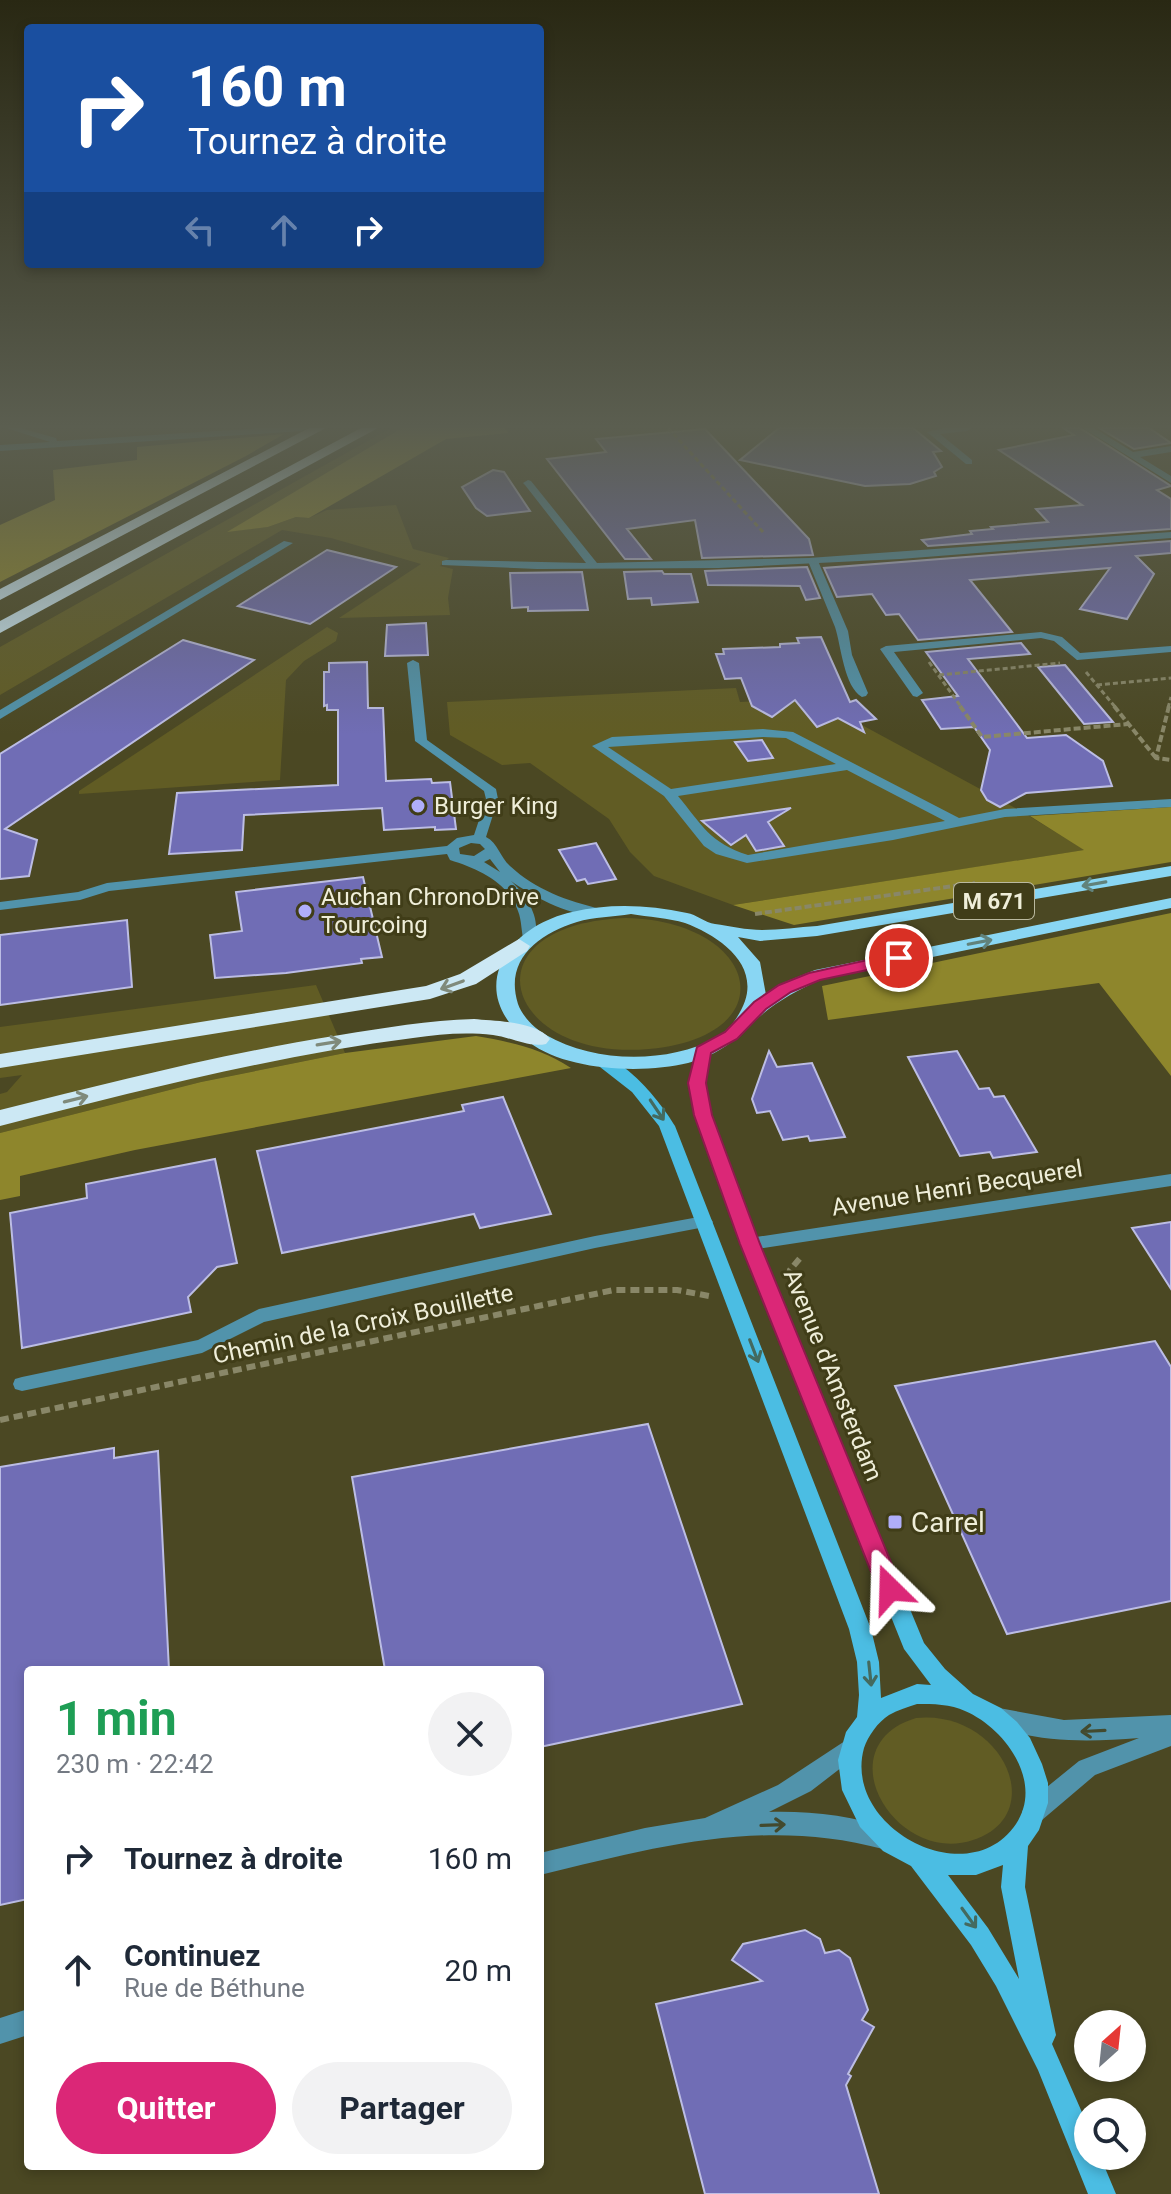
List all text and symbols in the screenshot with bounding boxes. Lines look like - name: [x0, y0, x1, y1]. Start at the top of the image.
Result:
- text: 160 m: [188, 54, 347, 120]
- icon: right: [56, 56, 160, 160]
- text: Tournez à droite: [188, 121, 447, 163]
- icon: left: [178, 208, 222, 252]
- icon: ahead: [262, 208, 306, 252]
- icon: right: [346, 208, 390, 252]
- place label: Burger King: [434, 792, 558, 820]
- marker: Burger King: [409, 797, 427, 815]
- one-way arrow: [1082, 877, 1107, 892]
- place label: Auchan ChronoDrive Tourcoing: [321, 883, 539, 939]
- road number: M 671: [954, 883, 1034, 919]
- marker: Auchan ChronoDrive Tourcoing: [296, 902, 314, 920]
- pin: [865, 924, 933, 992]
- one-way arrow: [966, 933, 992, 948]
- icon: arrive: [877, 936, 921, 980]
- one-way arrow: [440, 979, 465, 993]
- one-way arrow: [316, 1035, 342, 1050]
- one-way arrow: [62, 1091, 88, 1106]
- one-way arrow: [649, 1099, 666, 1121]
- street label: Avenue Henri Becquerel: [829, 1154, 1085, 1222]
- street label: Avenue d'Amsterdam: [778, 1265, 888, 1485]
- street label: Chemin de la Croix Bouillette: [210, 1278, 516, 1370]
- one-way arrow: [748, 1338, 762, 1363]
- place label: Carrel: [911, 1506, 985, 1539]
- marker: Carrel: [886, 1513, 904, 1531]
- position arrow: [848, 1547, 932, 1631]
- one-way arrow: [863, 1661, 878, 1687]
- text: 1 min: [56, 1690, 177, 1747]
- button: close: [428, 1692, 512, 1776]
- one-way arrow: [1080, 1724, 1107, 1739]
- text: 230 m · 22:42: [56, 1749, 214, 1779]
- one-way arrow: [759, 1817, 786, 1832]
- icon: right: [56, 1836, 100, 1880]
- text: Tournez à droite: [124, 1841, 343, 1876]
- text: 160 m: [428, 1841, 512, 1876]
- one-way arrow: [961, 1907, 978, 1929]
- text: Continuez: [124, 1938, 261, 1973]
- icon: ahead: [56, 1948, 100, 1992]
- text: 20 m: [445, 1953, 512, 1988]
- text: Rue de Béthune: [124, 1973, 305, 2003]
- north arrow: [1074, 2010, 1146, 2082]
- map controls: [1074, 2010, 1146, 2170]
- button: Quitter: [56, 2062, 276, 2154]
- button: Partager: [292, 2062, 512, 2154]
- button: search: [1074, 2098, 1146, 2170]

